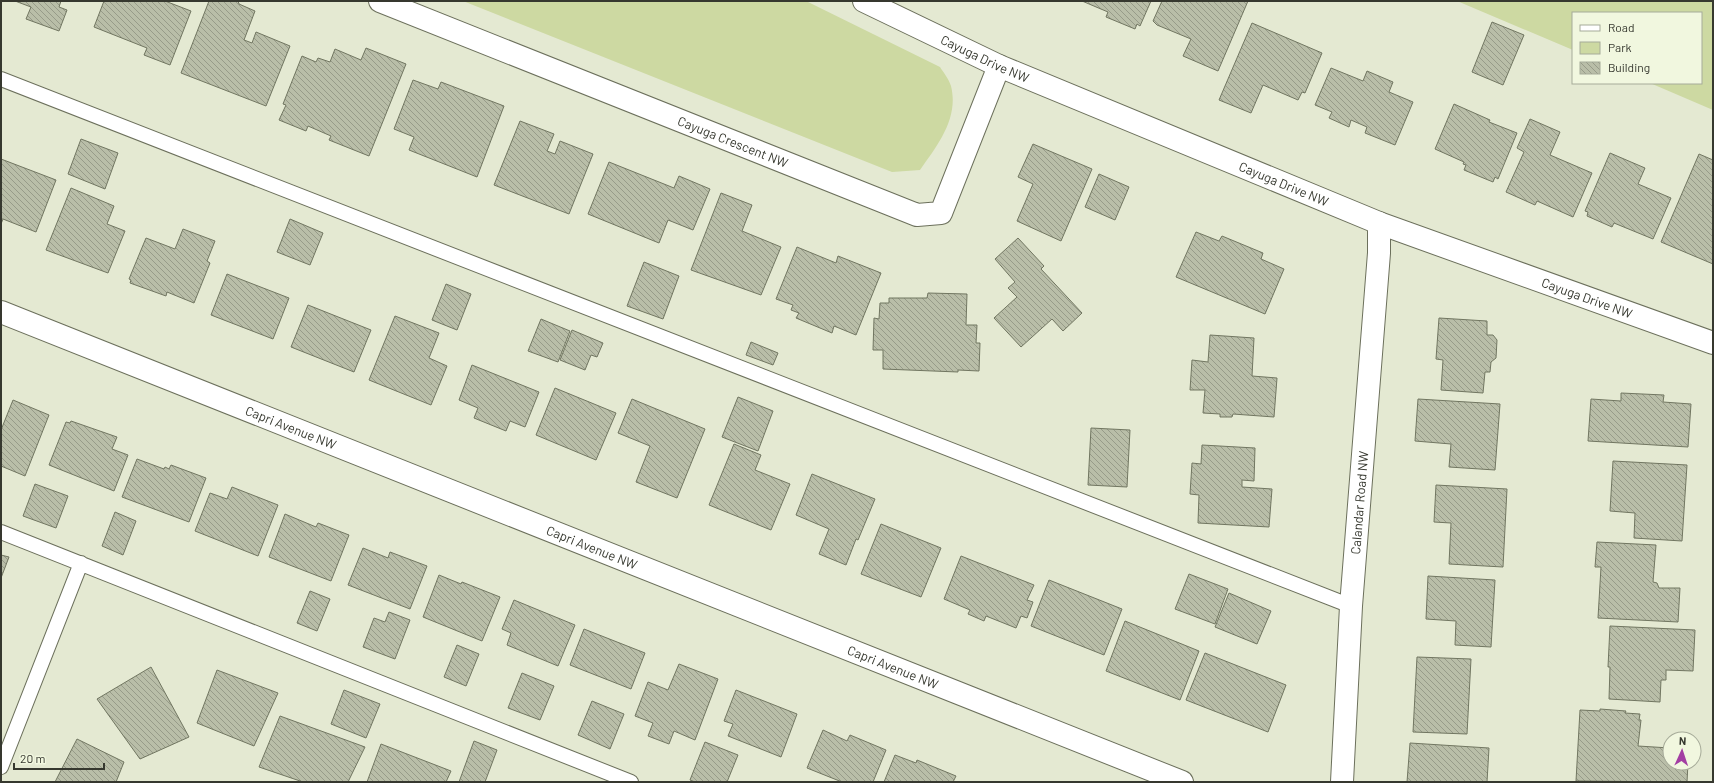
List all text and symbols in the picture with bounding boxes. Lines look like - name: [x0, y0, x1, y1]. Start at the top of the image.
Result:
- legend: [1572, 12, 1702, 84]
- text: Road: [1608, 20, 1635, 34]
- street label: Cayuga Drive NW: [938, 31, 1032, 86]
- text: Park: [1608, 40, 1632, 54]
- text: Building: [1608, 60, 1650, 74]
- street label: Cayuga Crescent NW: [675, 112, 791, 171]
- street label: Cayuga Drive NW: [1237, 158, 1332, 210]
- street label: Cayuga Drive NW: [1539, 274, 1635, 322]
- street label: Capri Avenue NW: [243, 402, 339, 453]
- street label: Calandar Road NW: [1347, 450, 1371, 555]
- street label: Capri Avenue NW: [544, 522, 640, 573]
- street label: Capri Avenue NW: [845, 642, 941, 692]
- north arrow: [1662, 731, 1702, 771]
- text: N: [1679, 734, 1687, 747]
- scale bar: [14, 745, 104, 771]
- text: 20 m: [20, 751, 46, 765]

